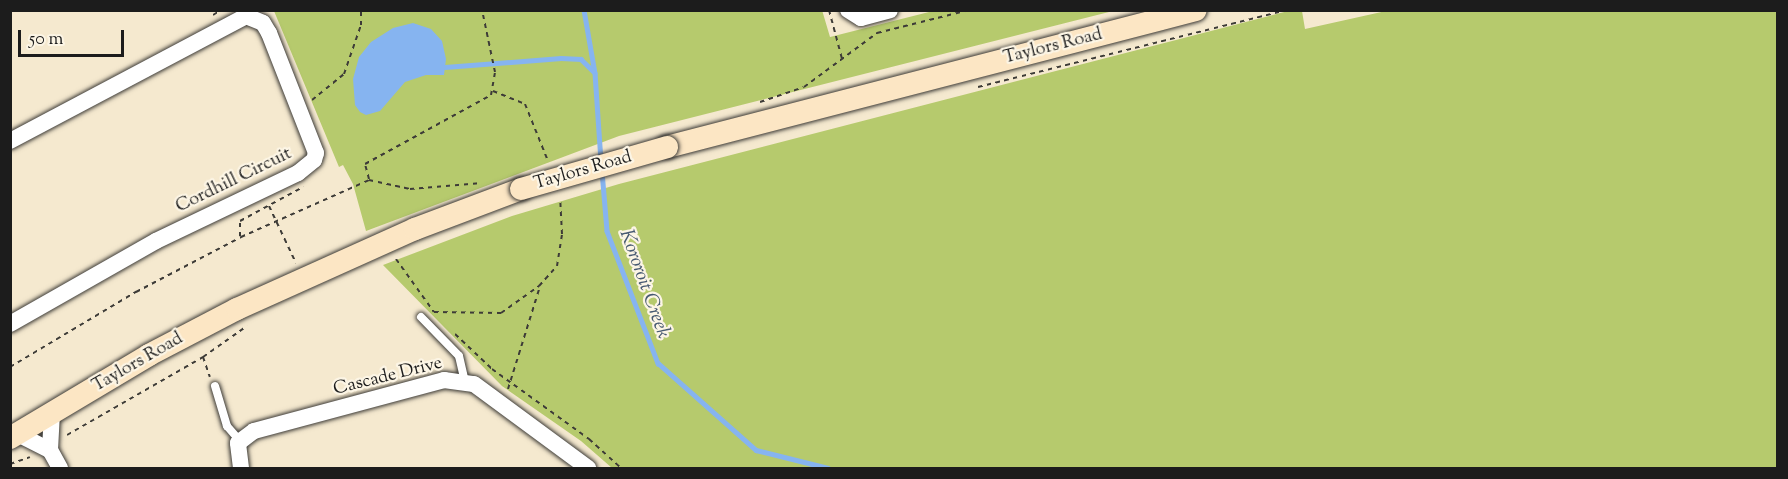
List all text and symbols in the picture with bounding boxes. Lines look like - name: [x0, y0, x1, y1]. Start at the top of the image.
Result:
- scale bar: [21, 18, 128, 56]
- street label: Taylors Road: [1001, 24, 1105, 70]
- text: 50 m: [29, 27, 63, 53]
- street label: Cordhill Circuit: [173, 144, 295, 218]
- street label: Taylors Road: [532, 147, 634, 195]
- water label: Kororoit Creek: [613, 226, 675, 342]
- street label: Taylors Road: [89, 328, 187, 398]
- street label: Cascade Drive: [331, 353, 445, 401]

